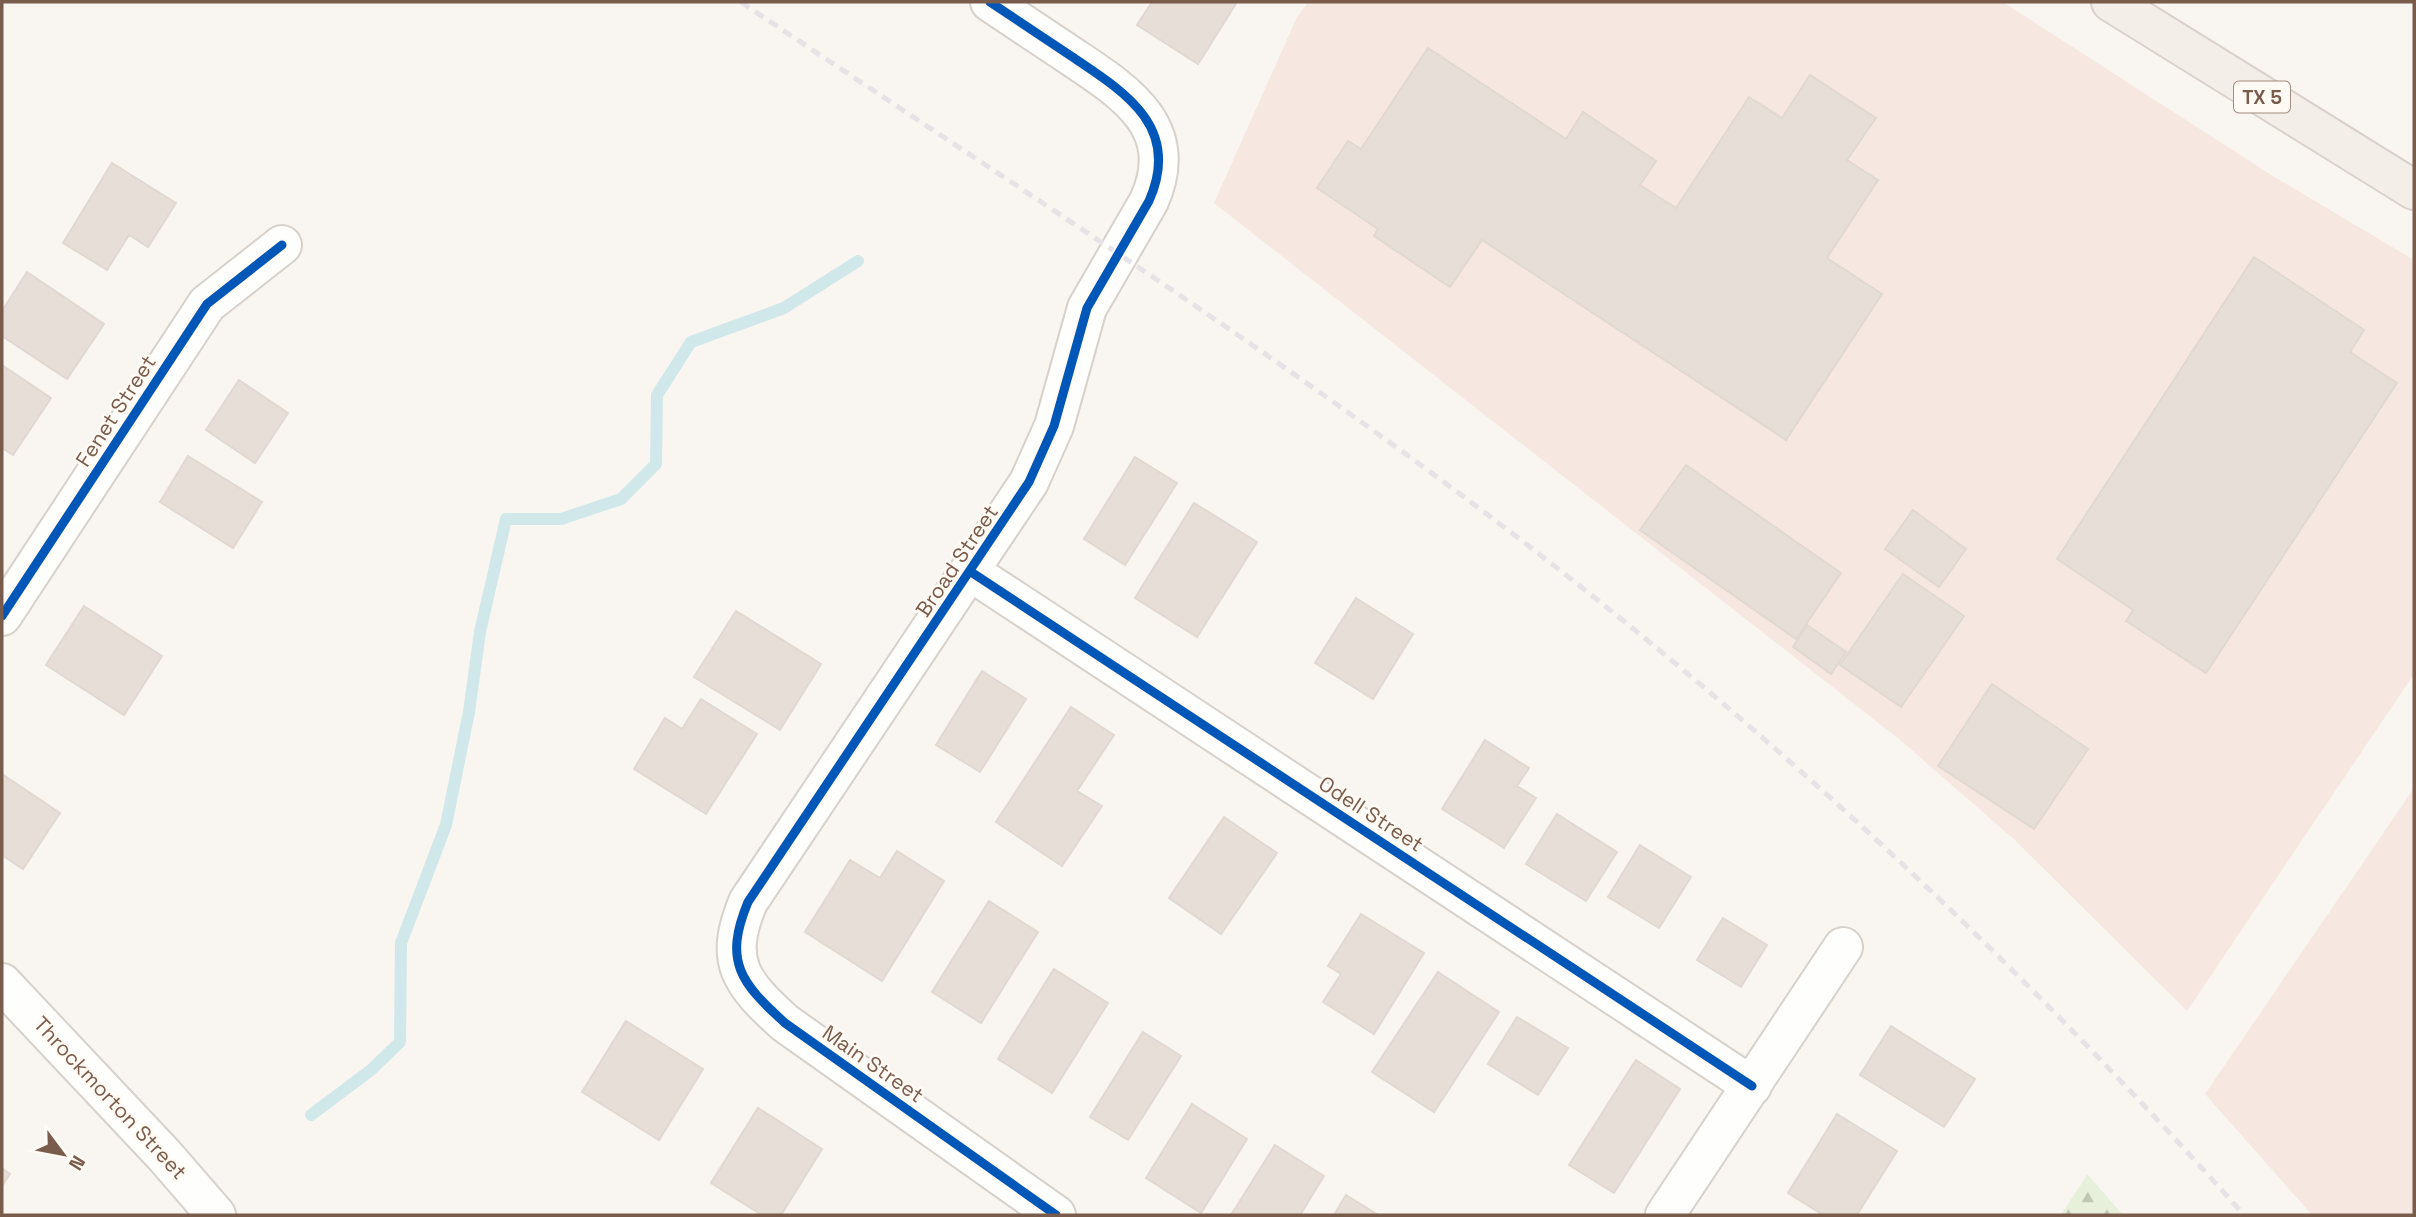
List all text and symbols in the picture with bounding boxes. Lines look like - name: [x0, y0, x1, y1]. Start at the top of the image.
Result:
- road number: TX 5: [2234, 82, 2290, 113]
- street label: Fenet Street: [69, 350, 162, 472]
- street label: Broad Street: [909, 500, 1004, 622]
- street label: Odell Street: [1314, 770, 1429, 858]
- street label: Throckmorton Street: [28, 1010, 193, 1185]
- street label: Main Street: [817, 1019, 929, 1108]
- north arrow: [28, 1119, 98, 1189]
- text: N: [63, 1151, 91, 1175]

